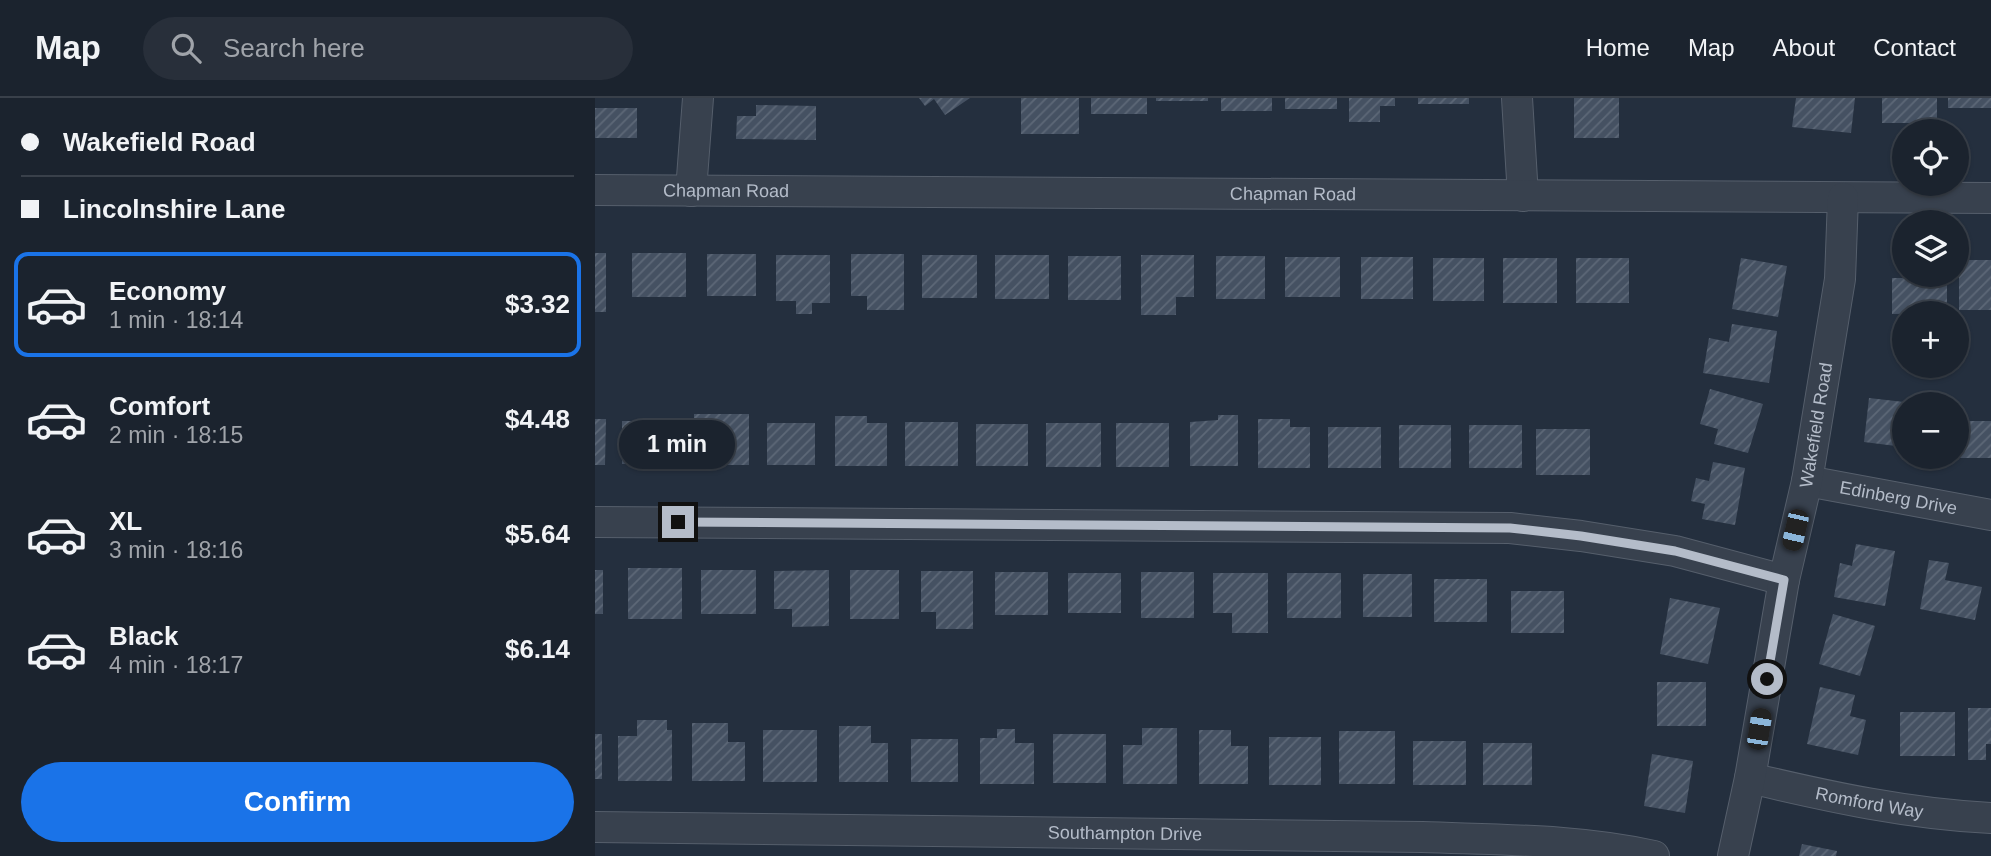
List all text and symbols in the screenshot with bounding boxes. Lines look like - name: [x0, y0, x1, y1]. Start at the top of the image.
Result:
- search box: [143, 17, 633, 80]
- text: Map: [35, 29, 101, 66]
- icon: search: [167, 29, 205, 67]
- text: Search here: [223, 33, 365, 63]
- text: Home: [1586, 34, 1650, 61]
- text: Map: [1688, 34, 1735, 61]
- text: About: [1773, 34, 1835, 61]
- text: Contact: [1873, 34, 1956, 61]
- map controls: [1892, 119, 1969, 469]
- button: locate: [1892, 119, 1969, 196]
- text: Wakefield Road: [63, 127, 256, 157]
- street label: Chapman Road: [663, 180, 789, 201]
- street label: Chapman Road: [1230, 184, 1356, 204]
- text: Lincolnshire Lane: [63, 194, 286, 224]
- button: layers: [1892, 210, 1969, 287]
- icon: car: [25, 273, 88, 336]
- text: Economy: [109, 276, 226, 306]
- text: $3.32: [505, 289, 570, 319]
- button: +: [1892, 301, 1969, 378]
- text: 1 min · 18:14: [109, 307, 243, 333]
- street label: Wakefield Road: [1796, 361, 1836, 489]
- icon: car: [25, 388, 88, 451]
- text: Comfort: [109, 391, 210, 421]
- button: −: [1892, 392, 1969, 469]
- text: $4.48: [505, 404, 570, 434]
- callout: 1 min: [620, 420, 736, 470]
- text: 2 min · 18:15: [109, 422, 243, 448]
- text: 1 min: [647, 431, 707, 457]
- street label: Edinberg Drive: [1838, 477, 1959, 519]
- icon: car: [25, 503, 88, 566]
- text: XL: [109, 506, 142, 536]
- route end: [662, 506, 694, 538]
- car: [1781, 507, 1810, 553]
- text: $5.64: [505, 519, 570, 549]
- text: 3 min · 18:16: [109, 537, 243, 563]
- icon: car: [25, 618, 88, 681]
- text: Black: [109, 621, 178, 651]
- text: $6.14: [505, 634, 570, 664]
- text: 4 min · 18:17: [109, 652, 243, 678]
- route start: [1751, 663, 1783, 695]
- car: [1746, 707, 1773, 751]
- button: Confirm: [21, 762, 574, 842]
- street label: Romford Way: [1814, 783, 1925, 822]
- street label: Southampton Drive: [1048, 822, 1202, 844]

